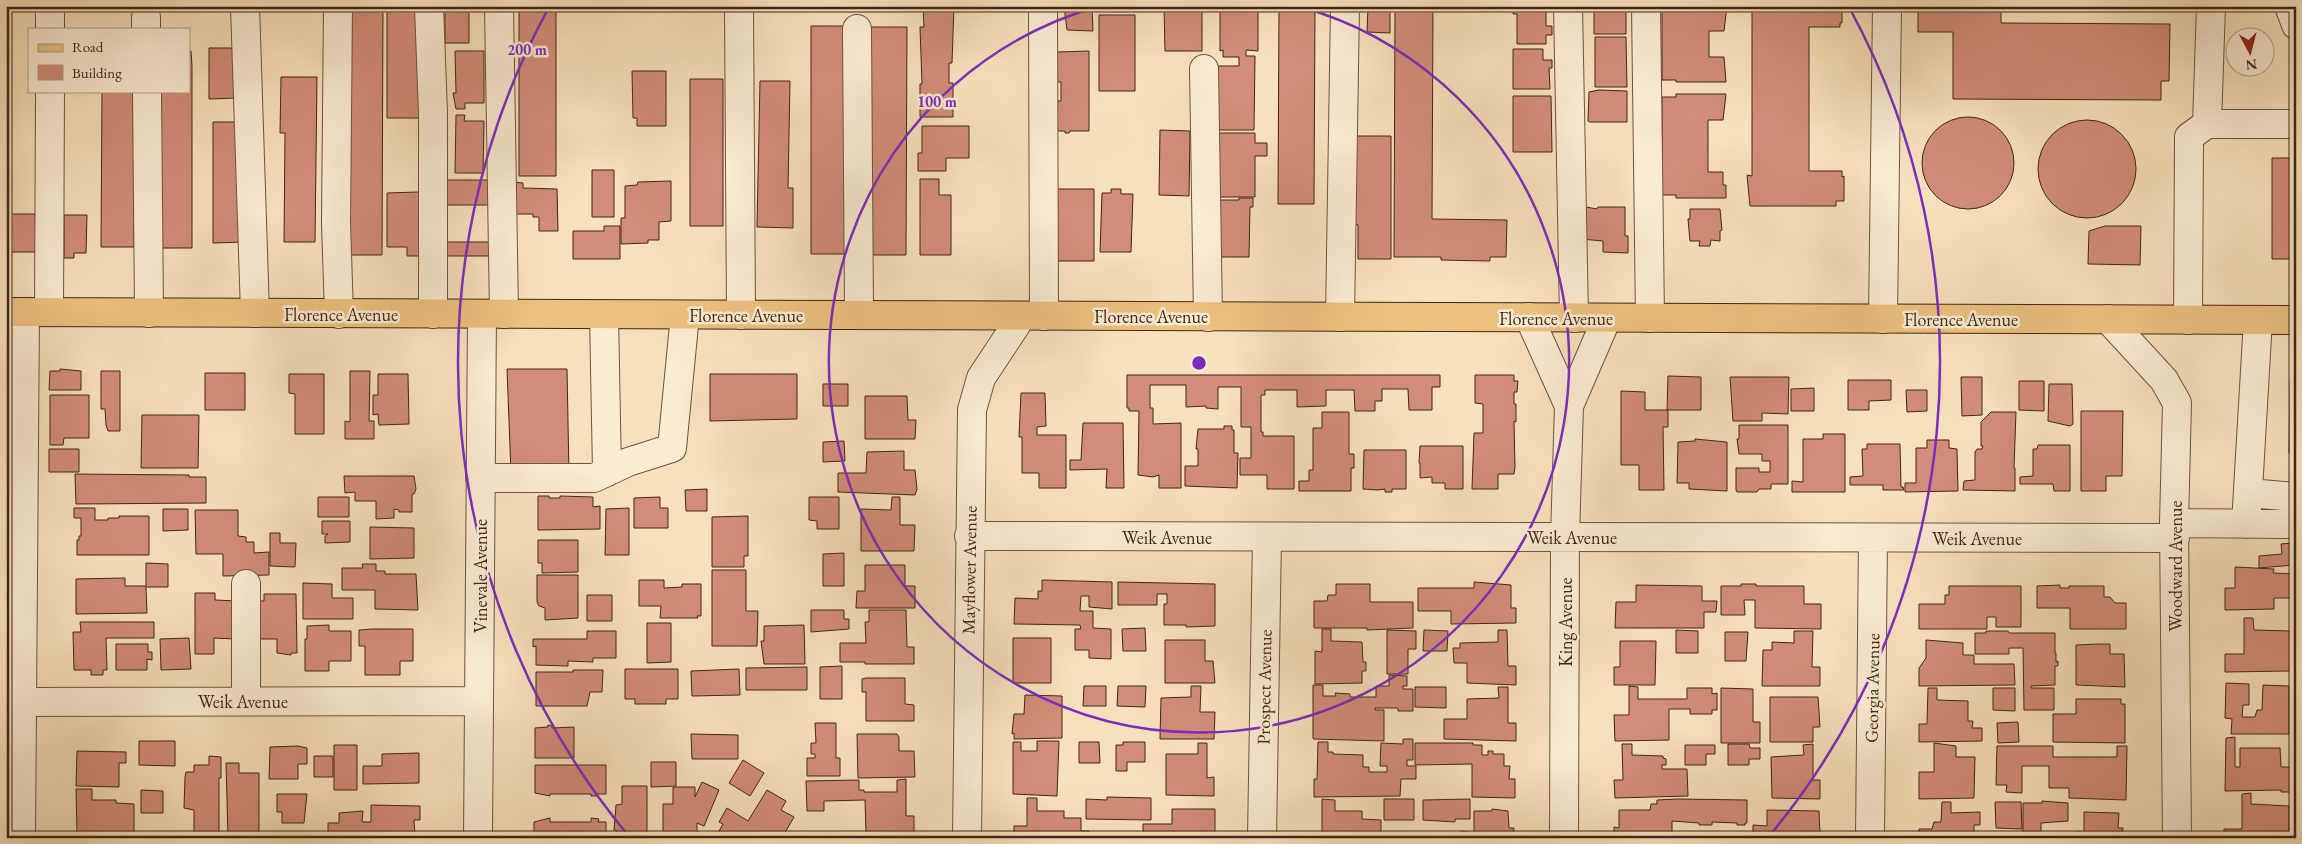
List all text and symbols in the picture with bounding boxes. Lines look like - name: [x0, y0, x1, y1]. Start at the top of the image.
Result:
- legend: [28, 28, 190, 92]
- north arrow: [2224, 28, 2274, 78]
- text: Road: [72, 37, 104, 56]
- text: 200 m: [507, 40, 547, 59]
- text: N: [2244, 55, 2258, 75]
- text: Building: [72, 63, 122, 82]
- text: 100 m: [917, 92, 957, 111]
- street label: Florence Avenue: [284, 303, 398, 326]
- street label: Florence Avenue: [689, 304, 803, 327]
- street label: Florence Avenue: [1094, 305, 1208, 328]
- street label: Florence Avenue: [1499, 307, 1613, 330]
- street label: Florence Avenue: [1904, 308, 2018, 331]
- centre of rings: [1190, 354, 1208, 372]
- street label: Woodward Avenue: [2164, 500, 2187, 632]
- street label: Mayflower Avenue: [956, 505, 982, 635]
- street label: Vinevale Avenue: [469, 519, 492, 633]
- street label: Weik Avenue: [1122, 526, 1212, 549]
- street label: Weik Avenue: [1527, 526, 1617, 549]
- street label: Weik Avenue: [1932, 527, 2022, 550]
- street label: King Avenue: [1554, 577, 1577, 667]
- street label: Prospect Avenue: [1251, 629, 1277, 745]
- street label: Georgia Avenue: [1860, 633, 1884, 743]
- street label: Weik Avenue: [198, 690, 288, 713]

